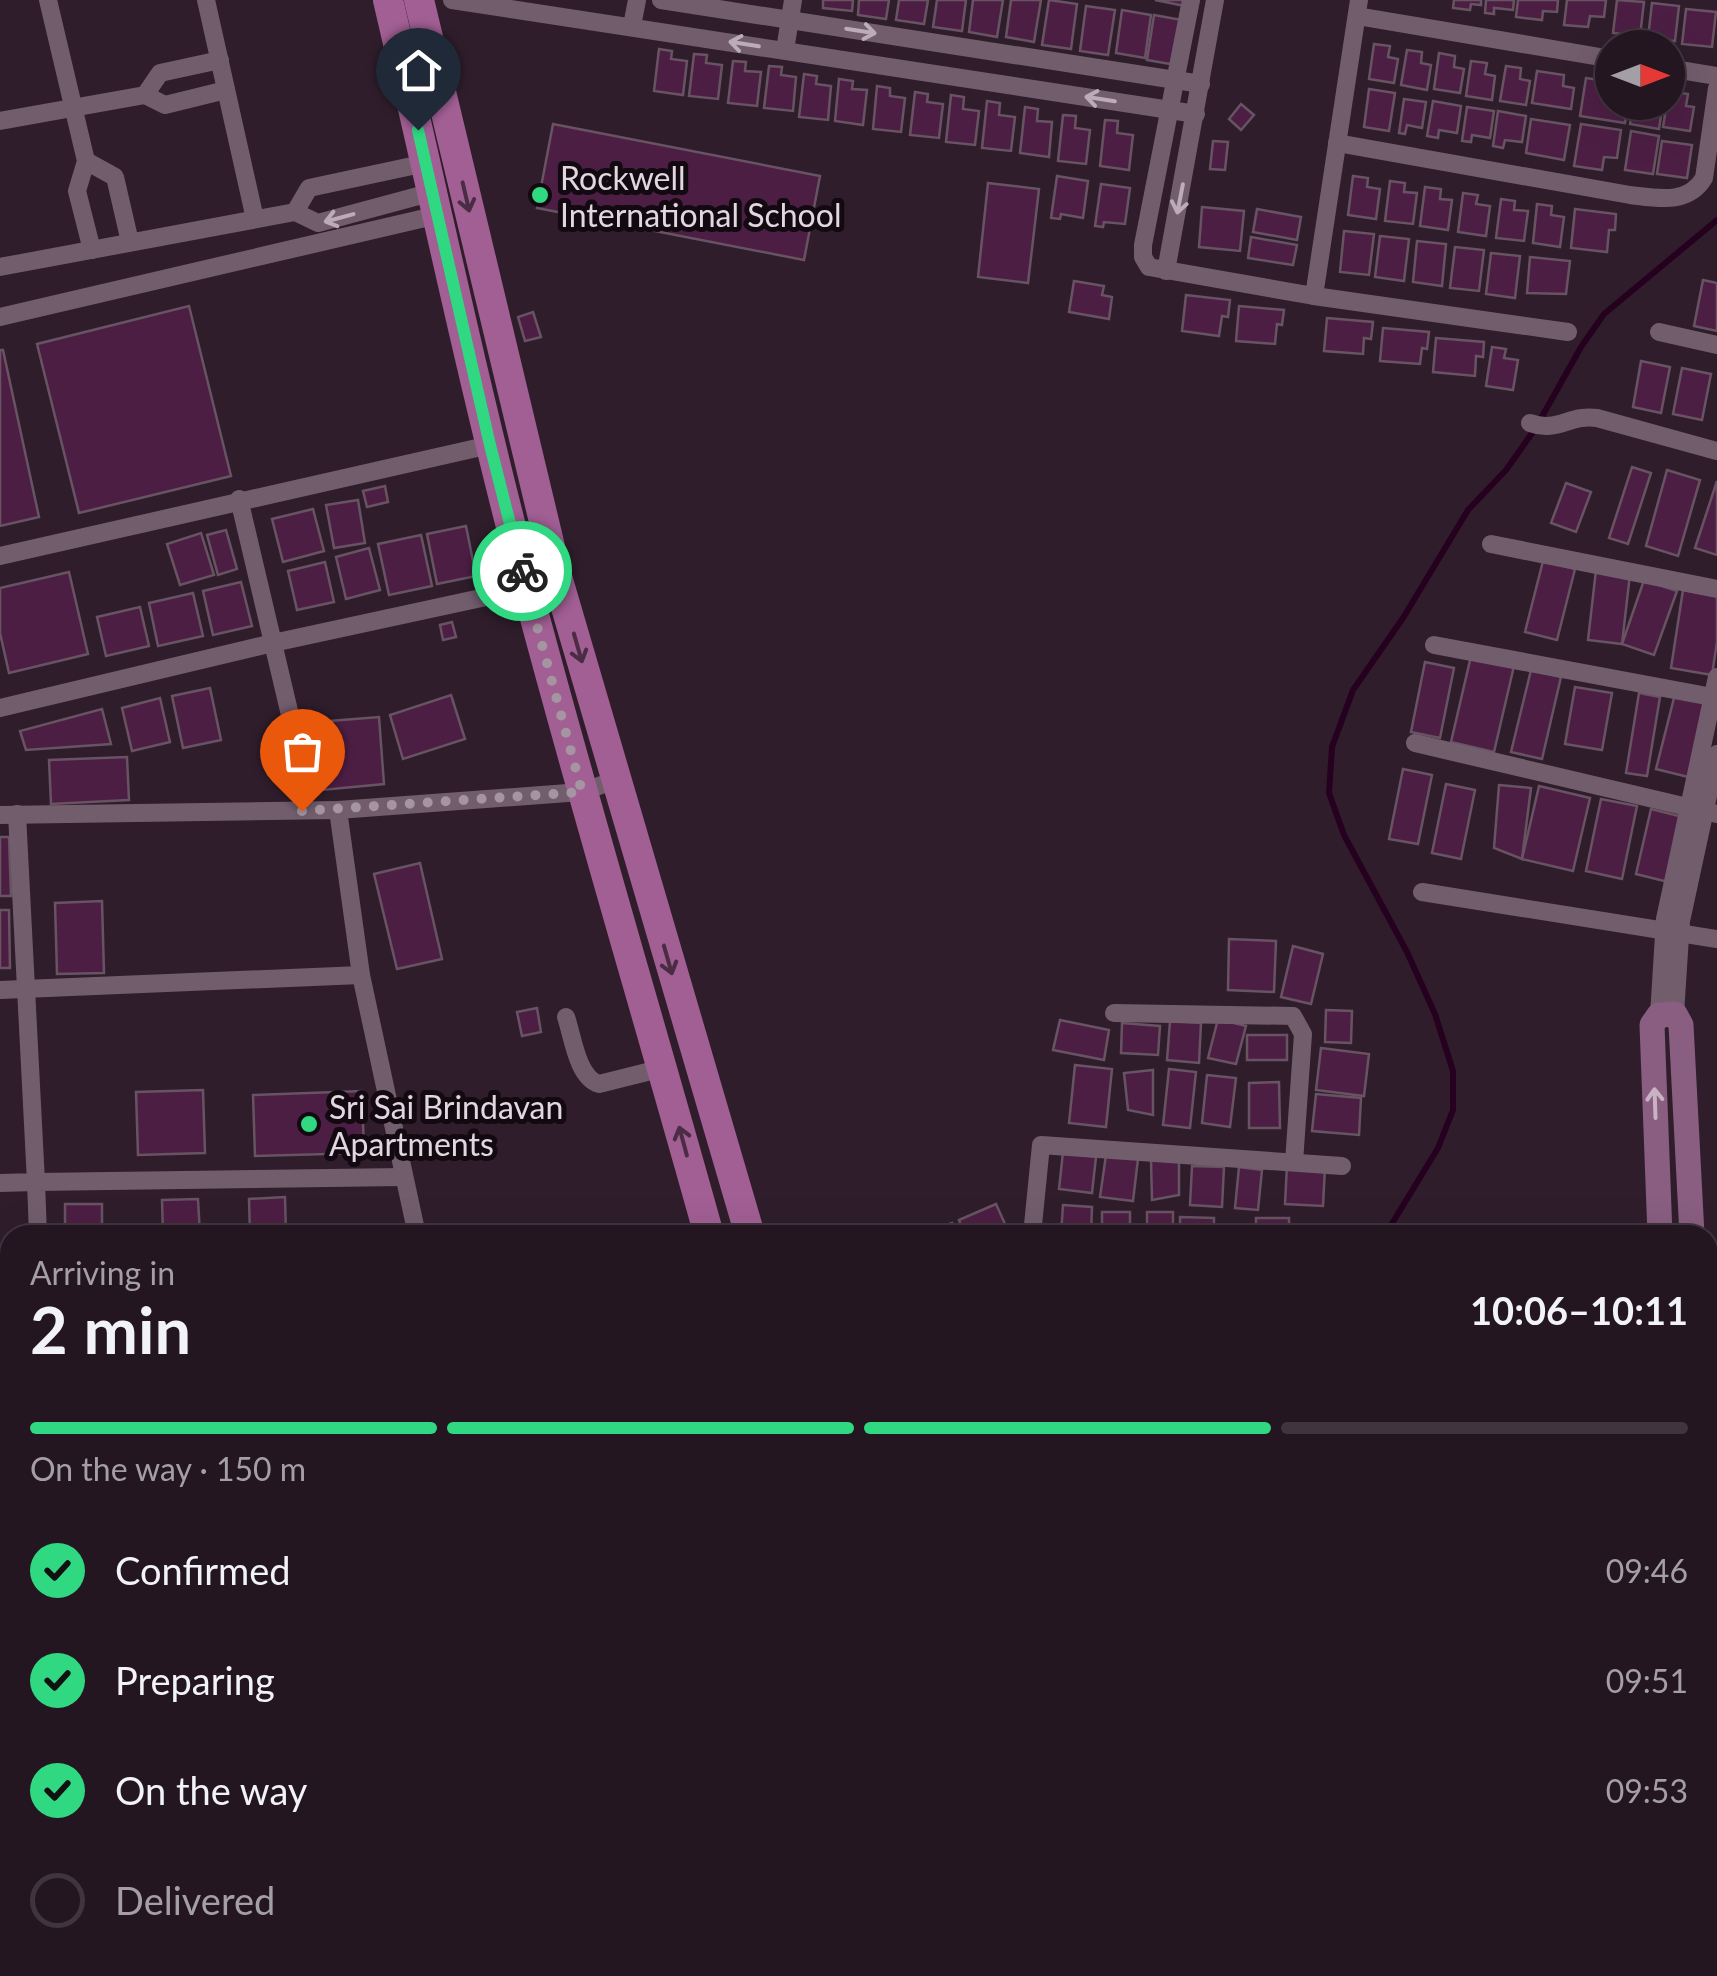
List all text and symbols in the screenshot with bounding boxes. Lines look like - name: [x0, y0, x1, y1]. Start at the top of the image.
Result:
- one-way arrow: [845, 22, 877, 41]
- pin: [376, 28, 461, 131]
- north arrow: [1595, 30, 1685, 120]
- map controls: [1595, 30, 1685, 120]
- one-way arrow: [728, 34, 761, 53]
- icon: home: [391, 43, 446, 98]
- one-way arrow: [1084, 90, 1116, 108]
- place label: Rockwell International School: [560, 158, 841, 234]
- one-way arrow: [458, 180, 476, 212]
- one-way arrow: [1170, 183, 1189, 215]
- marker: Rockwell International School: [529, 184, 551, 206]
- one-way arrow: [323, 210, 355, 228]
- courier: [472, 521, 572, 621]
- icon: bike: [495, 544, 550, 599]
- one-way arrow: [570, 632, 588, 663]
- pin: [260, 709, 345, 812]
- icon: bag: [275, 724, 330, 779]
- one-way arrow: [660, 944, 679, 976]
- place label: Sri Sai Brindavan Apartments: [329, 1087, 563, 1163]
- one-way arrow: [1646, 1087, 1665, 1119]
- marker: Sri Sai Brindavan Apartments: [298, 1113, 320, 1135]
- one-way arrow: [672, 1126, 691, 1157]
- text: Arriving in: [30, 1253, 175, 1292]
- text: 10:06–10:11: [1470, 1287, 1688, 1333]
- text: 2 min: [30, 1290, 191, 1368]
- text: On the way · 150 m: [30, 1449, 306, 1488]
- icon: check: [30, 1543, 85, 1598]
- text: Confirmed: [115, 1547, 291, 1593]
- text: 09:46: [1606, 1551, 1688, 1590]
- icon: check: [30, 1653, 85, 1708]
- text: Preparing: [115, 1657, 275, 1703]
- text: 09:51: [1606, 1661, 1688, 1700]
- icon: check: [30, 1763, 85, 1818]
- text: On the way: [115, 1767, 307, 1813]
- text: 09:53: [1606, 1771, 1688, 1810]
- text: Delivered: [115, 1877, 275, 1923]

